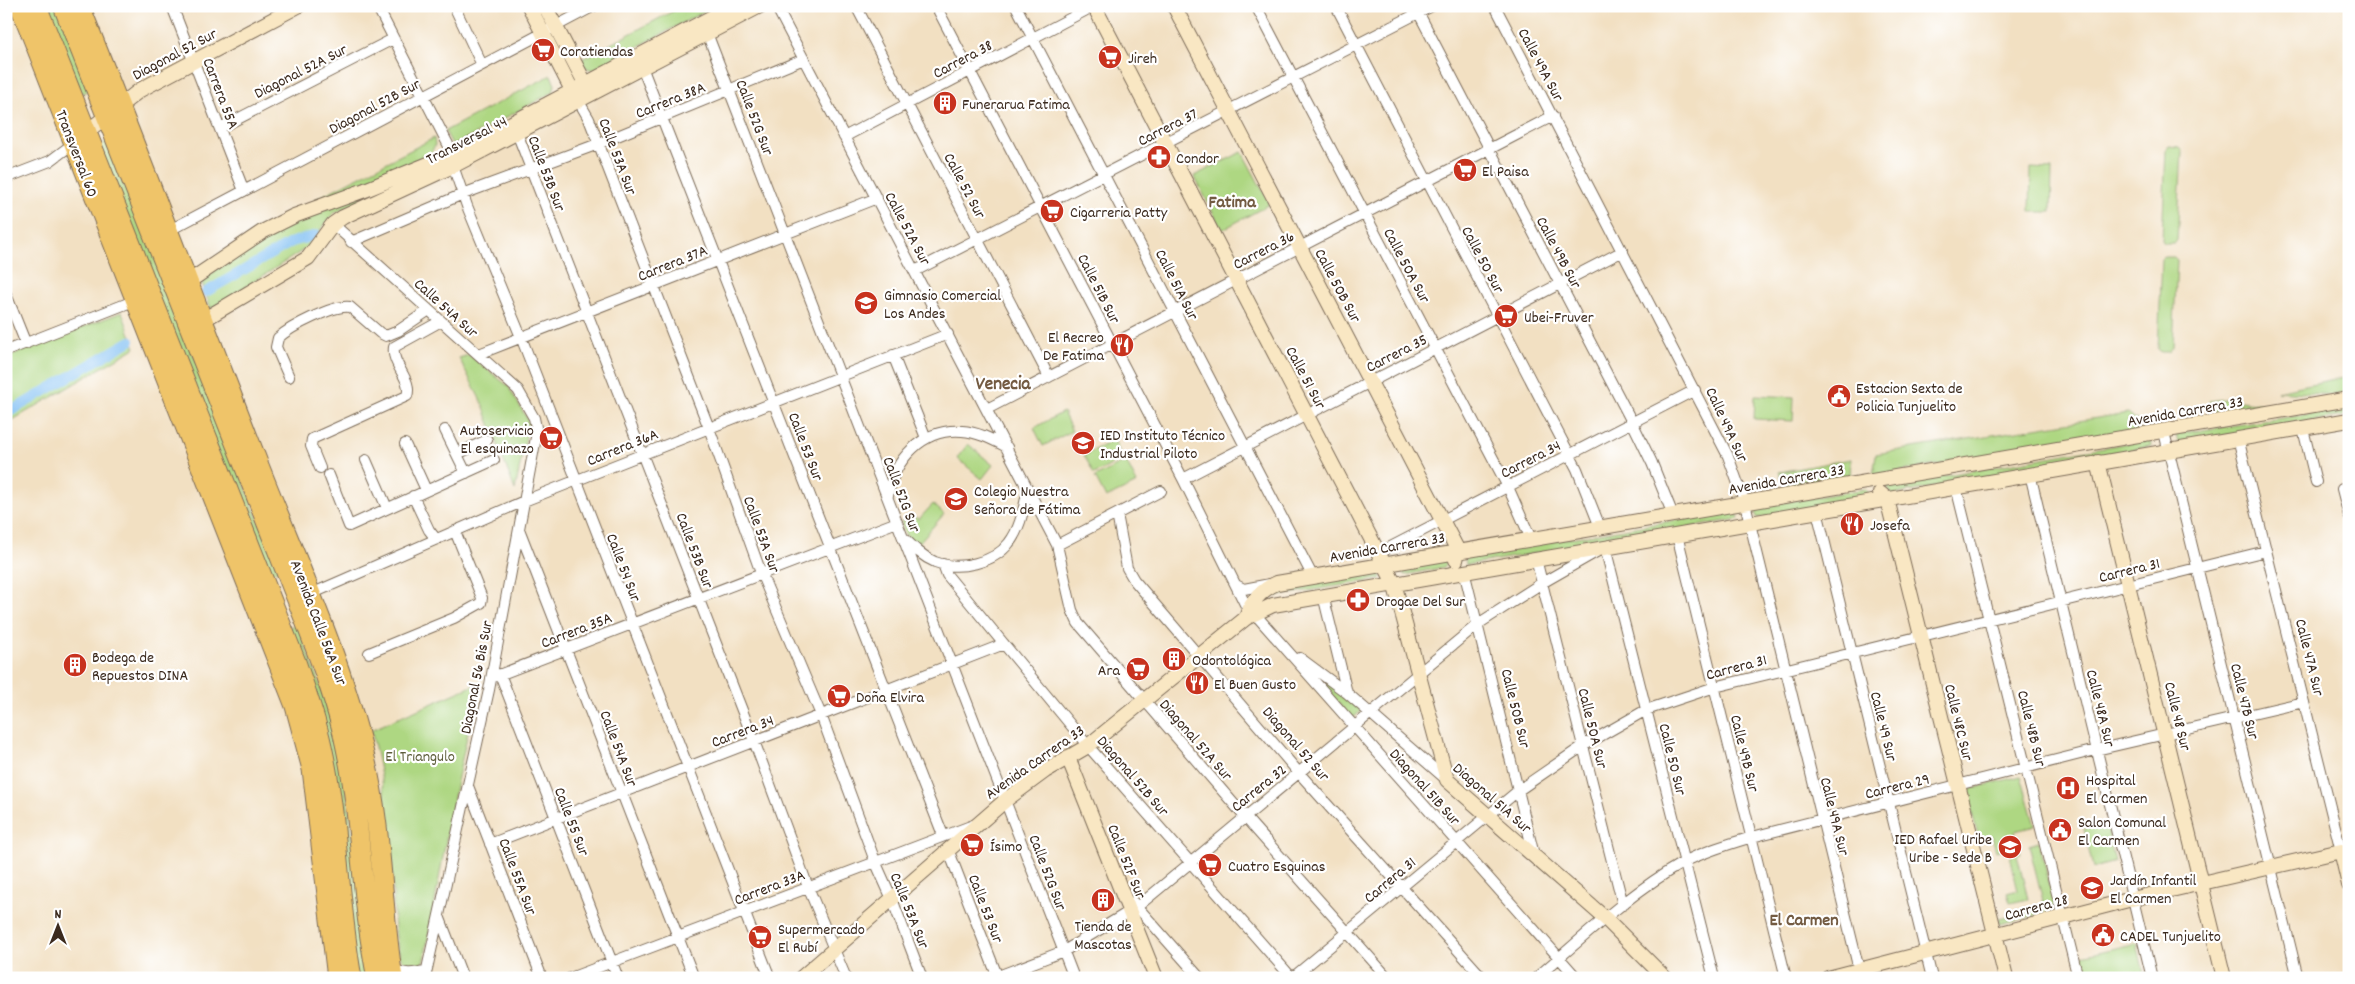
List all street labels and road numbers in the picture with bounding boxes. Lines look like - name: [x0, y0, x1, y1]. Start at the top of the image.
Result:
- street label: Diagonal 52 Sur: [129, 23, 222, 87]
- street label: Calle 49A Sur: [1511, 24, 1569, 106]
- street label: Carrera 38: [929, 35, 997, 86]
- street label: Diagonal 52A Sur: [251, 39, 352, 106]
- street label: Carrera 55A: [195, 55, 244, 133]
- street label: Diagonal 52B Sur: [325, 73, 425, 141]
- street label: Carrera 38A: [632, 77, 710, 126]
- street label: Calle 52G Sur: [729, 77, 779, 159]
- street label: Carrera 37: [1134, 103, 1202, 153]
- street label: Transversal 60: [48, 107, 103, 201]
- street label: Transversal 44: [422, 111, 512, 172]
- street label: Calle 53A Sur: [591, 115, 642, 199]
- street label: Calle 53B Sur: [521, 133, 571, 215]
- street label: Calle 52 Sur: [937, 149, 991, 223]
- street label: Calle 52A Sur: [878, 188, 936, 270]
- street label: Calle 49B Sur: [1529, 213, 1586, 293]
- street label: Calle 50 Sur: [1454, 222, 1509, 298]
- street label: Calle 50A Sur: [1376, 225, 1435, 308]
- street label: Carrera 36: [1229, 226, 1299, 277]
- street label: Carrera 37A: [635, 240, 712, 289]
- street label: Calle 50B Sur: [1308, 245, 1366, 327]
- street label: Calle 51A Sur: [1148, 246, 1204, 325]
- street label: Calle 51B Sur: [1070, 250, 1125, 328]
- street label: Calle 54A Sur: [408, 274, 483, 344]
- street label: Carrera 35: [1363, 329, 1432, 379]
- street label: Calle 51 Sur: [1279, 343, 1331, 414]
- street label: Calle 49A Sur: [1698, 384, 1753, 466]
- street label: Avenida Carrera 33: [2126, 391, 2245, 434]
- street label: Calle 53 Sur: [781, 409, 828, 485]
- street label: Carrera 36A: [584, 423, 662, 473]
- street label: Carrera 34: [1497, 435, 1565, 485]
- street label: Calle 52G Sur: [876, 454, 926, 536]
- street label: Avenida Carrera 33: [1727, 459, 1846, 502]
- street label: Calle 53A Sur: [736, 493, 785, 577]
- street label: Calle 53B Sur: [669, 510, 719, 592]
- street label: Avenida Carrera 33: [1328, 527, 1447, 570]
- street label: Calle 54 Sur: [599, 530, 646, 605]
- street label: Carrera 31: [2097, 553, 2162, 590]
- street label: Avenida Calle 56A Sur: [283, 557, 352, 689]
- street label: Carrera 35A: [538, 607, 616, 655]
- street label: Calle 47A Sur: [2288, 617, 2329, 699]
- street label: Diagonal 56 Bis Sur: [455, 619, 500, 736]
- street label: Carrera 31: [1704, 649, 1770, 688]
- street label: Calle 47B Sur: [2223, 661, 2264, 742]
- street label: Calle 50B Sur: [1494, 667, 1536, 751]
- street label: Calle 48A Sur: [2079, 667, 2120, 750]
- street label: Calle 48 Sur: [2157, 680, 2196, 754]
- street label: Calle 48C Sur: [1937, 682, 1978, 763]
- street label: Calle 50A Sur: [1570, 686, 1613, 771]
- street label: Calle 48B Sur: [2010, 688, 2051, 769]
- street label: Calle 49 Sur: [1863, 689, 1902, 764]
- street label: Diagonal 52A Sur: [1153, 695, 1237, 787]
- street label: Diagonal 52 Sur: [1256, 702, 1334, 787]
- street label: Calle 54A Sur: [593, 707, 643, 790]
- street label: Carrera 34: [708, 710, 777, 755]
- street label: Calle 49B Sur: [1723, 713, 1764, 795]
- street label: Avenida Carrera 33: [981, 720, 1090, 806]
- street label: Calle 50 Sur: [1652, 721, 1692, 798]
- street label: Diagonal 52B Sur: [1090, 731, 1174, 822]
- street label: Diagonal 51B Sur: [1383, 744, 1465, 832]
- street label: Diagonal 51A Sur: [1447, 758, 1536, 840]
- street label: Carrera 32: [1227, 759, 1292, 819]
- street label: Carrera 29: [1863, 768, 1932, 807]
- street label: Calle 49A Sur: [1813, 775, 1854, 858]
- street label: Calle 55 Sur: [547, 784, 594, 860]
- street label: Calle 52F Sur: [1100, 821, 1151, 903]
- street label: Calle 52G Sur: [1022, 832, 1072, 914]
- street label: Calle 55A Sur: [491, 835, 542, 919]
- street label: Carrera 31: [1359, 852, 1422, 910]
- street label: Carrera 33A: [731, 864, 809, 912]
- street label: Calle 53A Sur: [883, 869, 934, 953]
- street label: Calle 53 Sur: [961, 871, 1008, 947]
- street label: Carrera 28: [2002, 889, 2071, 928]

